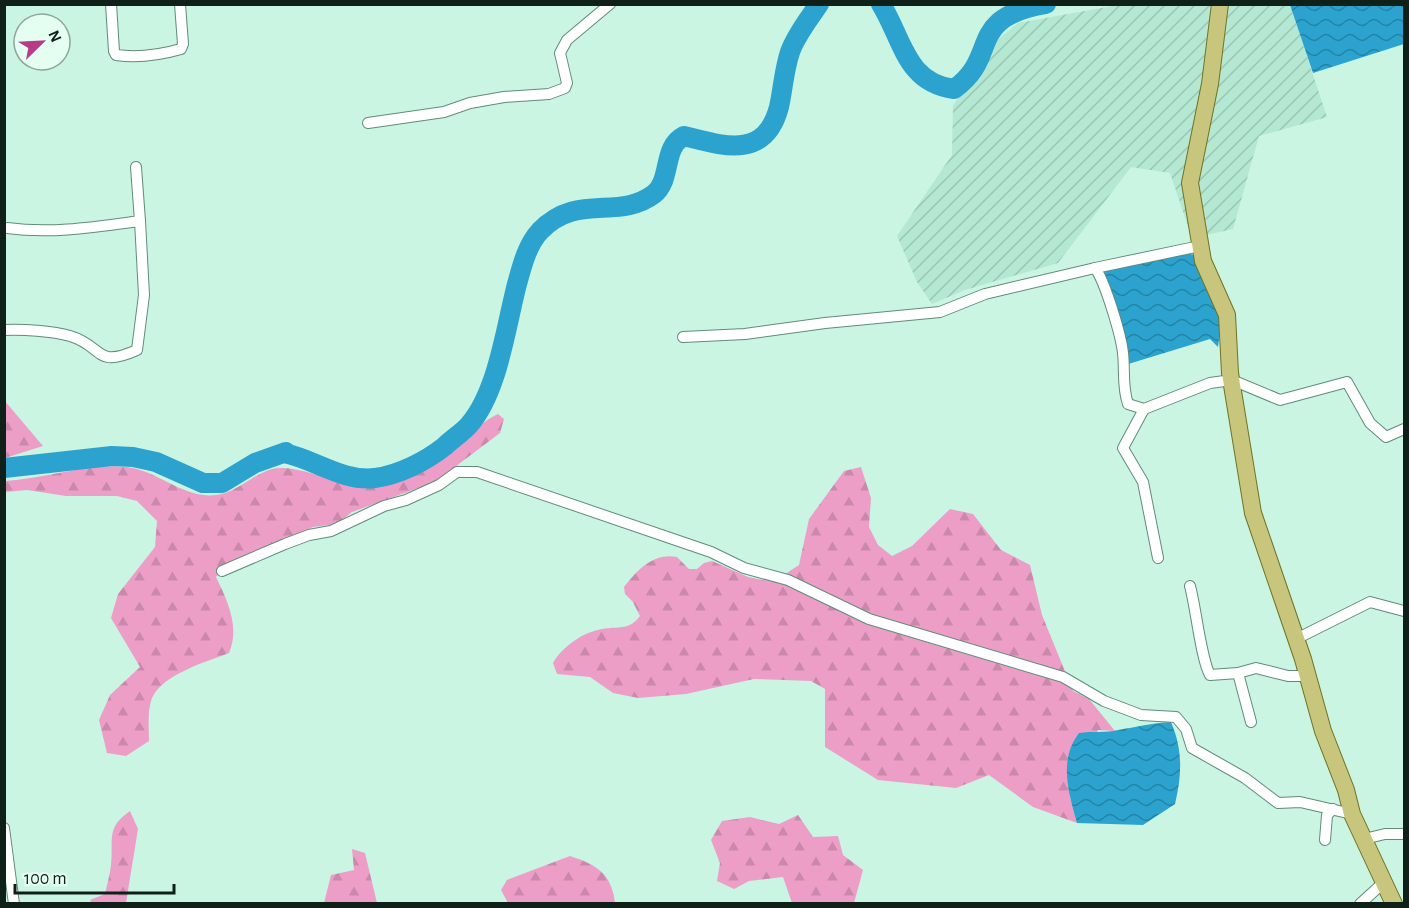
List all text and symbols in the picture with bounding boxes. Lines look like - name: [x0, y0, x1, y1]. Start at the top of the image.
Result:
- north arrow: [12, 12, 72, 72]
- text: N: [45, 28, 64, 45]
- scale bar: [15, 857, 174, 895]
- text: 100 m: [24, 870, 67, 888]

